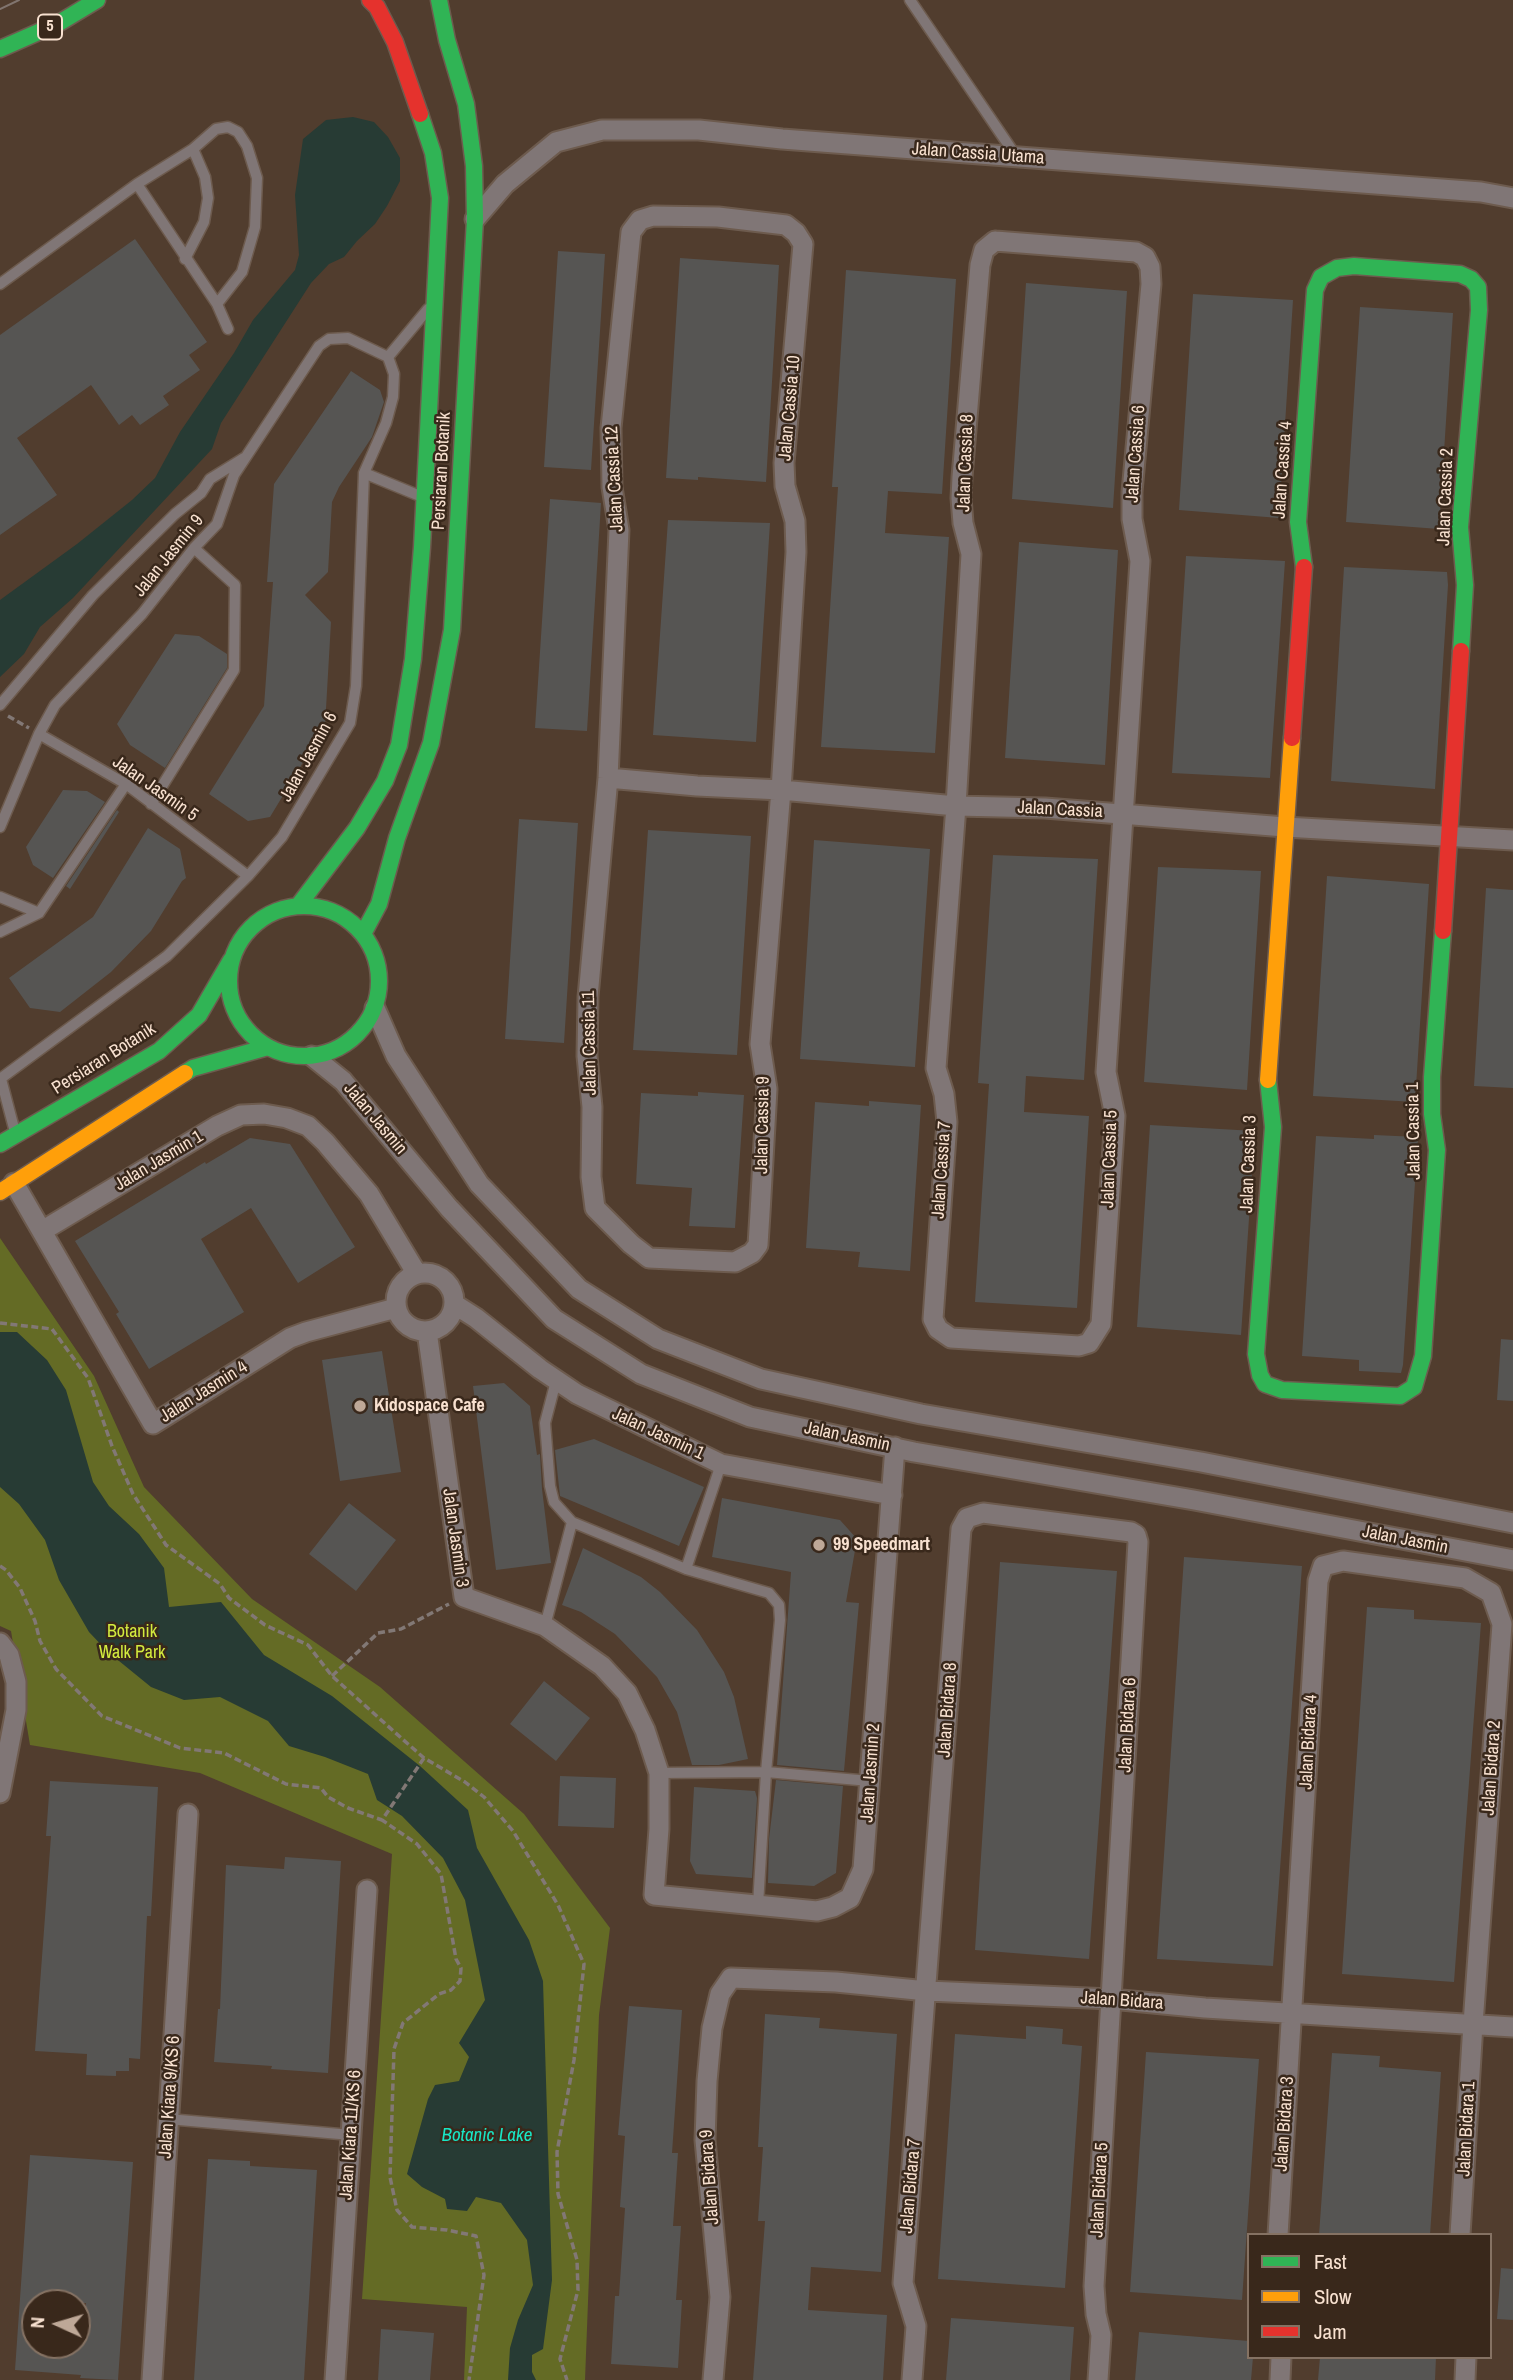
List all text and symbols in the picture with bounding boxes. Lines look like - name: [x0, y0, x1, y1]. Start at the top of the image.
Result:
- road number: 5: [38, 15, 62, 40]
- street label: Jalan Cassia Utama: [911, 139, 1045, 169]
- street label: Jalan Cassia 10: [775, 354, 805, 462]
- street label: Jalan Cassia 6: [1122, 405, 1150, 503]
- street label: Persiaran Botanik: [428, 411, 456, 531]
- street label: Jalan Cassia 8: [954, 414, 978, 512]
- street label: Jalan Cassia 4: [1269, 421, 1297, 519]
- street label: Jalan Cassia 12: [601, 426, 629, 532]
- street label: Jalan Cassia 2: [1434, 448, 1458, 546]
- street label: Jalan Jasmin 9: [129, 511, 209, 601]
- street label: Jalan Jasmin 6: [275, 708, 343, 806]
- street label: Jalan Jasmin 5: [108, 752, 202, 826]
- street label: Jalan Cassia: [1017, 797, 1103, 823]
- street label: Jalan Cassia 11: [578, 990, 602, 1096]
- street label: Persiaran Botanik: [48, 1019, 160, 1099]
- street label: Jalan Cassia 9: [751, 1076, 775, 1174]
- street label: Jalan Jasmin: [339, 1079, 411, 1159]
- street label: Jalan Cassia 1: [1402, 1082, 1426, 1180]
- street label: Jalan Cassia 5: [1098, 1110, 1122, 1208]
- street label: Jalan Cassia 3: [1237, 1115, 1261, 1213]
- street label: Jalan Cassia 7: [928, 1121, 956, 1219]
- street label: Jalan Jasmin 1: [111, 1126, 207, 1196]
- street label: Jalan Jasmin 4: [156, 1357, 252, 1427]
- place label: Kidospace Cafe: [374, 1395, 485, 1417]
- marker: Kidospace Cafe: [352, 1398, 368, 1414]
- street label: Jalan Jasmin 1: [608, 1403, 708, 1465]
- street label: Jalan Jasmin: [802, 1417, 892, 1457]
- street label: Jalan Jasmin 3: [437, 1487, 473, 1589]
- street label: Jalan Jasmin: [1360, 1521, 1450, 1559]
- place label: 99 Speedmart: [833, 1534, 930, 1556]
- marker: 99 Speedmart: [811, 1537, 827, 1553]
- park label: Botanik Walk Park: [99, 1621, 165, 1664]
- street label: Jalan Bidara 8: [934, 1662, 962, 1758]
- street label: Jalan Bidara 6: [1115, 1677, 1141, 1773]
- street label: Jalan Bidara 4: [1296, 1694, 1322, 1790]
- street label: Jalan Bidara 2: [1478, 1720, 1506, 1816]
- street label: Jalan Jasmin 2: [857, 1723, 885, 1823]
- street label: Jalan Bidara: [1080, 1987, 1164, 2015]
- street label: Jalan Kiara 9/KS 6: [155, 2035, 185, 2159]
- street label: Jalan Kiara 11/KS 6: [336, 2069, 366, 2201]
- street label: Jalan Bidara 3: [1271, 2076, 1299, 2172]
- street label: Jalan Bidara 1: [1454, 2081, 1480, 2177]
- water label: Botanic Lake: [442, 2125, 532, 2147]
- street label: Jalan Bidara 9: [696, 2129, 724, 2225]
- street label: Jalan Bidara 7: [896, 2138, 926, 2234]
- street label: Jalan Bidara 5: [1087, 2142, 1113, 2238]
- legend: [1247, 2233, 1492, 2359]
- text: Fast: [1314, 2247, 1347, 2276]
- text: Slow: [1314, 2282, 1351, 2311]
- north arrow: [21, 2289, 91, 2359]
- text: N: [24, 2316, 50, 2329]
- text: Jam: [1314, 2317, 1347, 2346]

